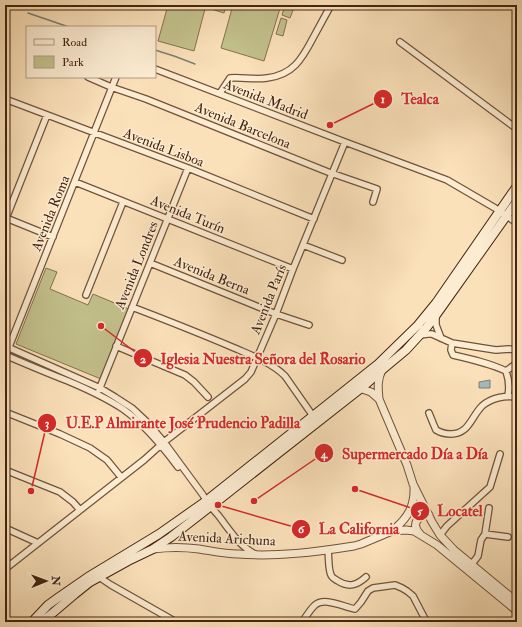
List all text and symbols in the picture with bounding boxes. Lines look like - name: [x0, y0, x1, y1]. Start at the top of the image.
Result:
- legend: [26, 26, 156, 78]
- text: Road: [62, 35, 87, 50]
- text: Park: [62, 55, 84, 70]
- street label: Avenida Madrid: [220, 75, 310, 123]
- callout: Tealca: [373, 85, 447, 112]
- text: Tealca: [400, 90, 440, 109]
- text: 1: [381, 92, 385, 107]
- street label: Avenida Barcelona: [192, 98, 293, 152]
- street label: Avenida Lisboa: [120, 124, 207, 171]
- street label: Avenida Roma: [27, 173, 73, 254]
- street label: Avenida Turín: [147, 191, 228, 237]
- street label: Avenida Londres: [111, 218, 162, 313]
- street label: Avenida Berna: [171, 252, 252, 298]
- street label: Avenida París: [246, 261, 290, 338]
- callout: Iglesia Nuestra Señora del Rosario: [133, 345, 373, 372]
- text: Iglesia Nuestra Señora del Rosario: [161, 350, 366, 370]
- text: 2: [140, 352, 146, 367]
- callout: U.E.P Almirante José Prudencio Padilla: [37, 409, 308, 436]
- text: U.E.P Almirante José Prudencio Padilla: [66, 414, 301, 434]
- text: 3: [45, 416, 50, 431]
- callout: Supermercado Día a Día: [314, 440, 496, 467]
- text: Supermercado Día a Día: [342, 445, 489, 465]
- text: 4: [320, 447, 329, 462]
- callout: Locatel: [410, 497, 491, 524]
- text: Locatel: [437, 502, 483, 521]
- text: 5: [417, 504, 423, 519]
- callout: La California: [291, 515, 408, 542]
- text: La California: [319, 520, 400, 539]
- text: 6: [298, 522, 305, 537]
- street label: Avenida Arichuna: [177, 527, 276, 550]
- north arrow: [26, 561, 66, 601]
- text: N: [49, 575, 62, 587]

